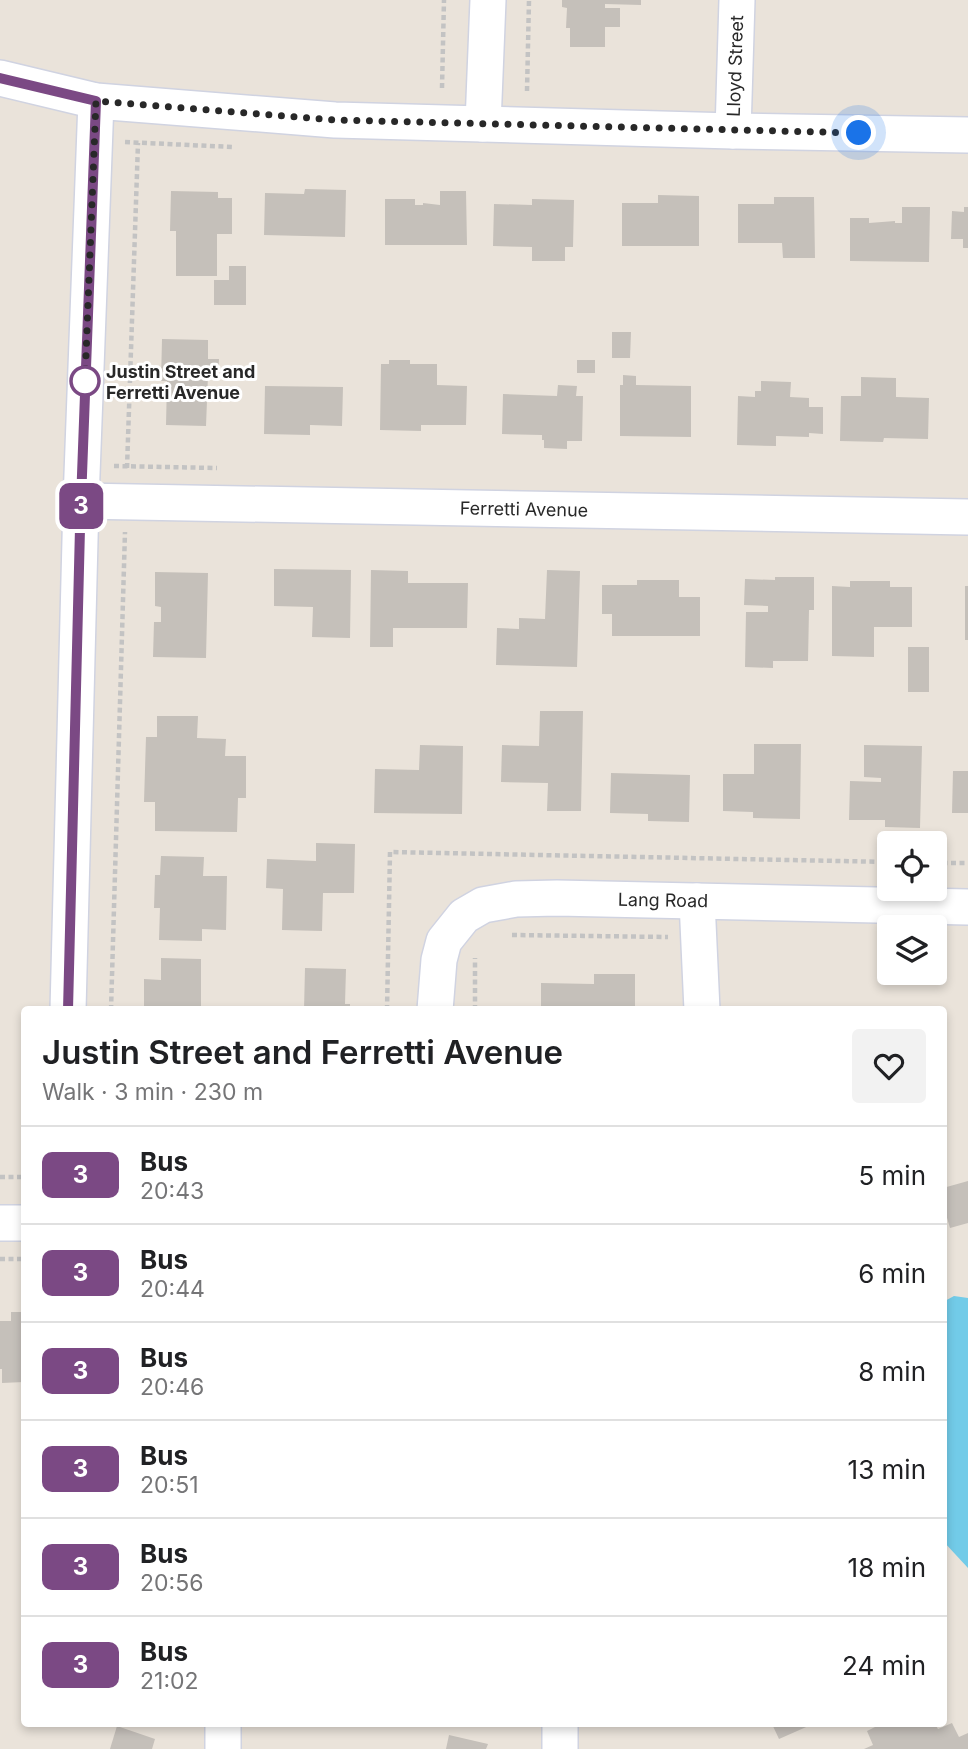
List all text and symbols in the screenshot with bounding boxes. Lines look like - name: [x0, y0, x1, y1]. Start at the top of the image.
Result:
- street label: Lloyd Street: [723, 15, 747, 117]
- your location: [841, 115, 876, 150]
- place label: Justin Street and Ferretti Avenue: [106, 361, 255, 403]
- marker: Justin Street and Ferretti Avenue: [70, 366, 100, 396]
- line badge: 3: [58, 483, 104, 529]
- text: 3: [73, 491, 89, 520]
- street label: Ferretti Avenue: [460, 497, 588, 521]
- map controls: [877, 831, 947, 985]
- button: locate: [877, 831, 947, 901]
- street label: Lang Road: [618, 889, 708, 911]
- button: layers: [877, 915, 947, 985]
- button: heart: [852, 1029, 926, 1103]
- text: Justin Street and Ferretti Avenue: [42, 1032, 563, 1072]
- text: Walk · 3 min · 230 m: [42, 1078, 263, 1106]
- text: Bus: [140, 1146, 188, 1177]
- text: 3: [73, 1160, 88, 1189]
- text: 5 min: [858, 1160, 926, 1191]
- text: 20:43: [140, 1177, 204, 1205]
- text: Bus: [140, 1244, 188, 1275]
- text: 3: [73, 1258, 88, 1287]
- text: 6 min: [858, 1258, 926, 1289]
- text: 20:44: [140, 1275, 205, 1303]
- text: Bus: [140, 1342, 188, 1373]
- text: 3: [73, 1356, 88, 1385]
- text: 8 min: [858, 1356, 926, 1387]
- text: 20:46: [140, 1373, 204, 1401]
- text: Bus: [140, 1440, 188, 1471]
- text: 3: [73, 1454, 88, 1483]
- text: 13 min: [848, 1454, 926, 1485]
- text: 20:51: [140, 1471, 199, 1499]
- text: Bus: [140, 1538, 188, 1569]
- text: 3: [73, 1552, 88, 1581]
- text: 18 min: [848, 1552, 926, 1583]
- text: 20:56: [140, 1569, 203, 1597]
- text: Bus: [140, 1636, 188, 1667]
- text: 3: [73, 1650, 88, 1679]
- text: 24 min: [842, 1650, 926, 1681]
- text: 21:02: [140, 1667, 199, 1695]

